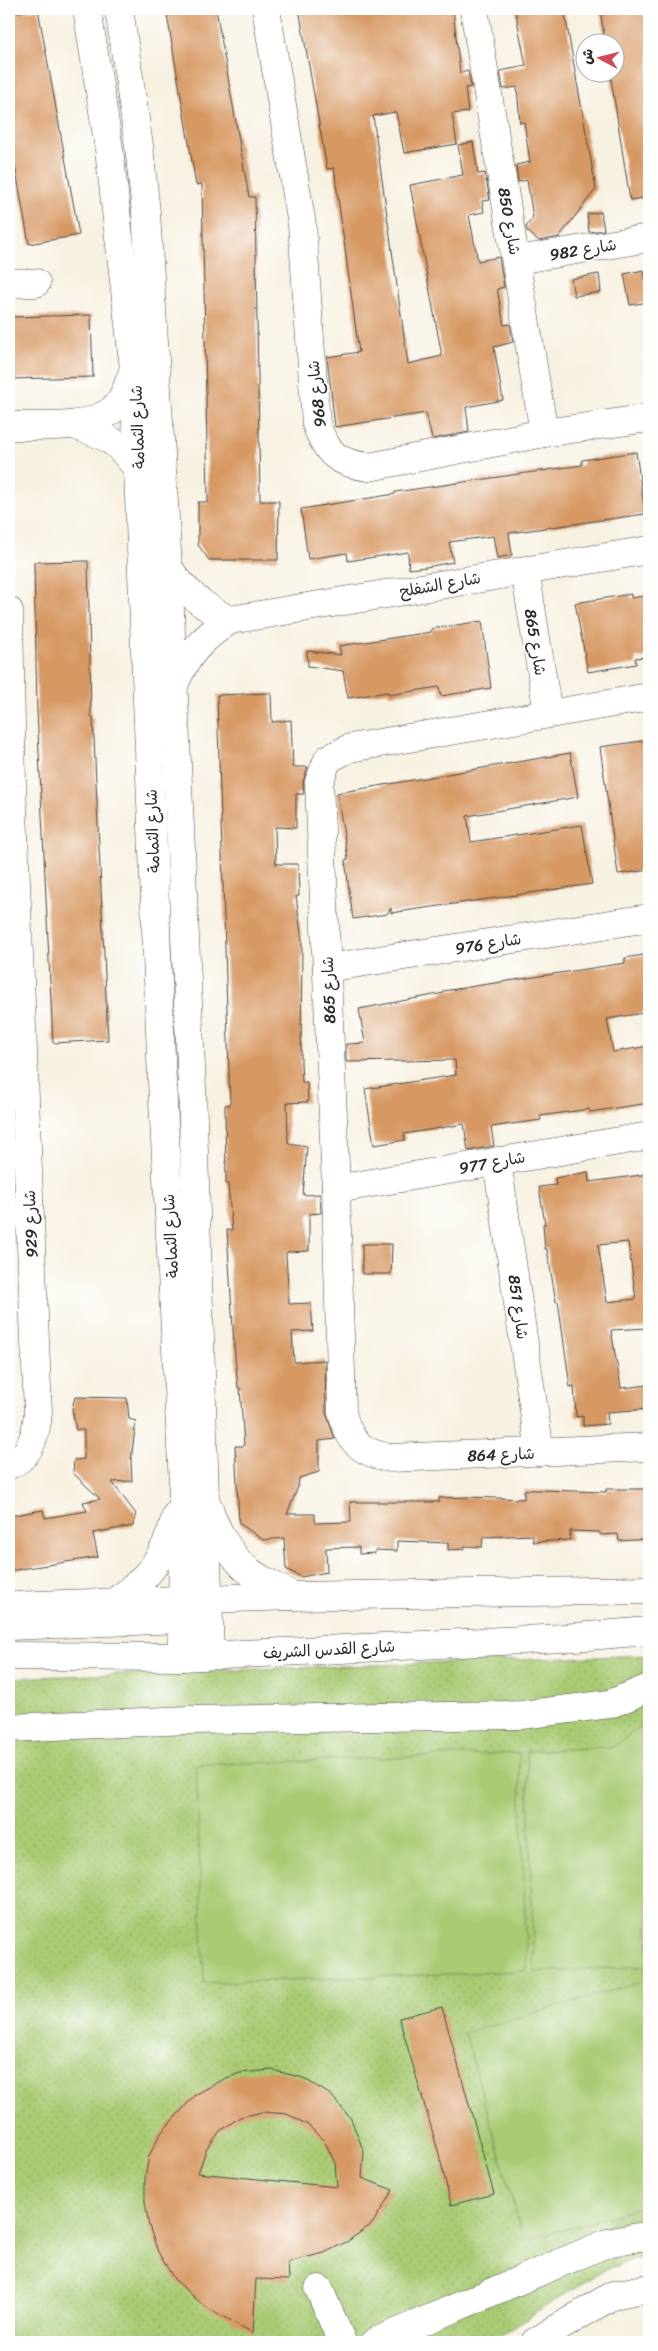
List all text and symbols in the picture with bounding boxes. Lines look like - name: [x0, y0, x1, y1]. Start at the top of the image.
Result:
- north arrow: [576, 32, 626, 82]
- text: ش: [574, 47, 601, 66]
- street label: شارع 850: [489, 185, 530, 257]
- street label: شارع 982: [547, 230, 619, 269]
- street label: شارع 968: [299, 359, 334, 429]
- street label: شارع الثمامة: [122, 384, 153, 470]
- street label: شارع الشفلح: [397, 563, 483, 606]
- street label: شارع 865: [516, 607, 555, 678]
- street label: شارع الثمامة: [137, 788, 168, 874]
- street label: شارع 976: [453, 924, 523, 963]
- street label: شارع 865: [313, 956, 344, 1024]
- street label: شارع 977: [457, 1142, 528, 1183]
- street label: شارع 929: [15, 1190, 46, 1258]
- street label: شارع الثمامة: [154, 1193, 187, 1279]
- street label: شارع 851: [500, 1273, 537, 1341]
- street label: شارع 864: [467, 1439, 535, 1470]
- street label: شارع القدس الشريف: [262, 1632, 396, 1667]

